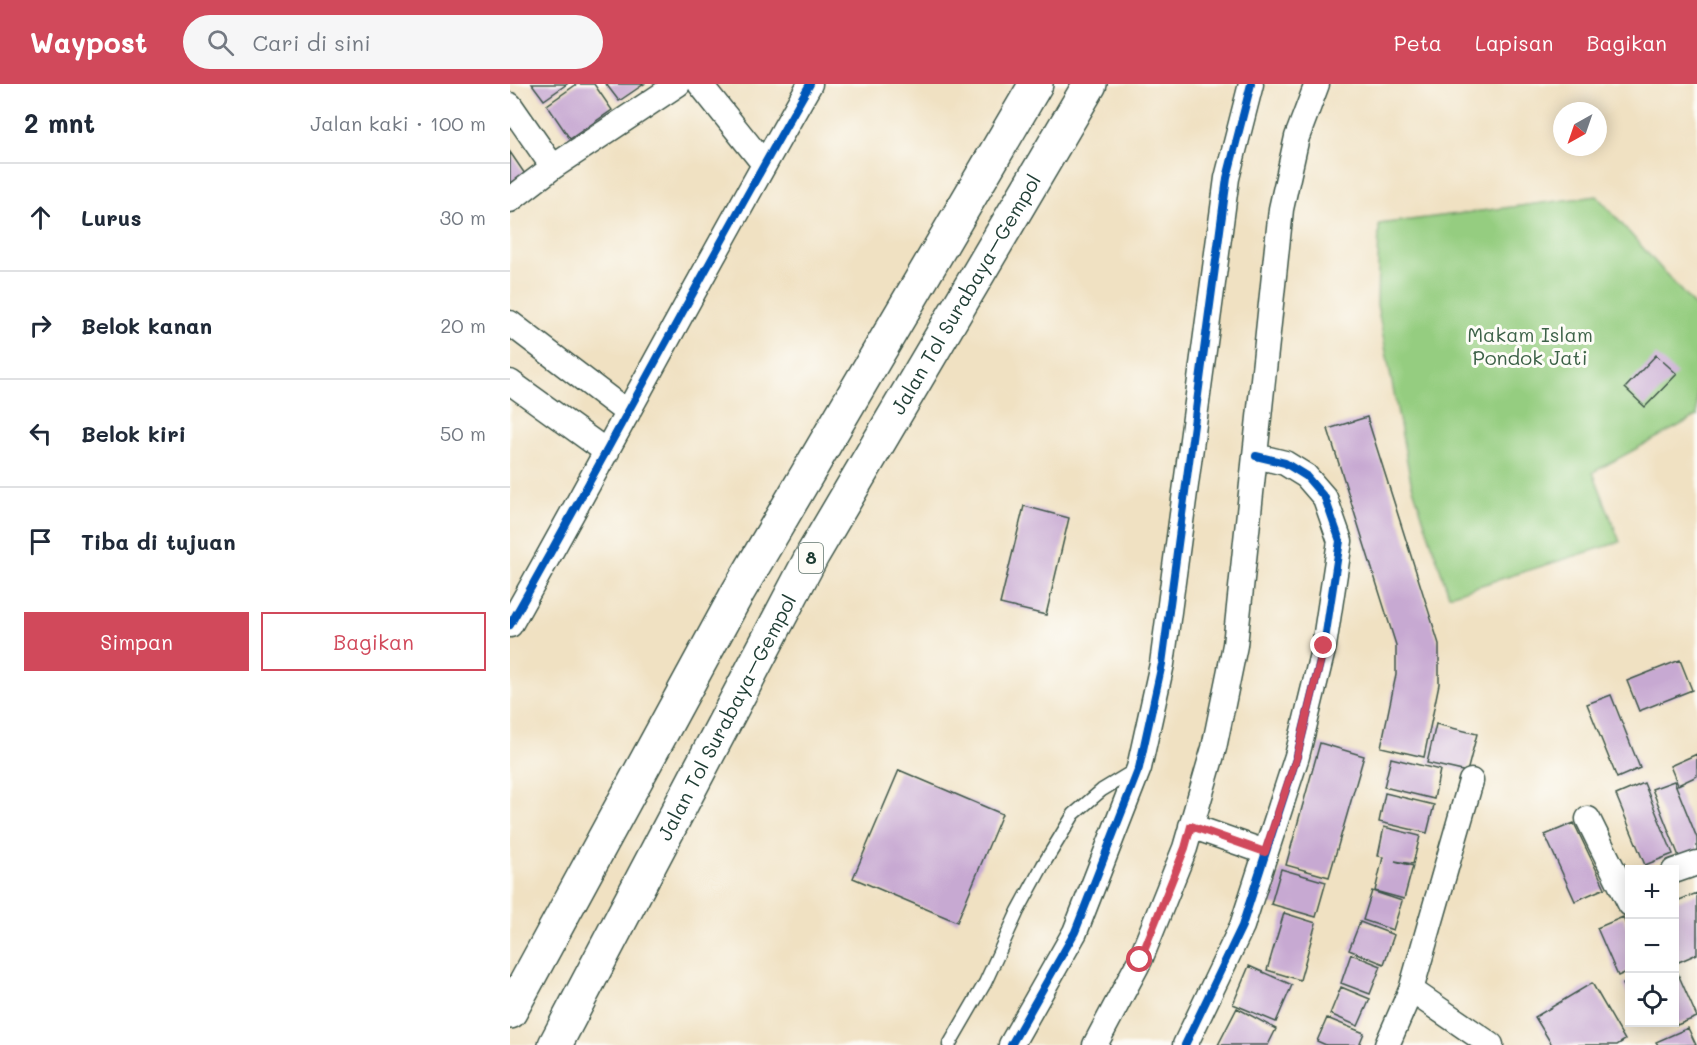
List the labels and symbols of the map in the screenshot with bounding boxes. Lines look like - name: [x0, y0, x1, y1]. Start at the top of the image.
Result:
- north arrow: [1553, 102, 1607, 156]
- street label: Jalan Tol Surabaya–Gempol: [884, 169, 1046, 419]
- park label: Makam Islam Pondok Jati: [1467, 321, 1593, 370]
- road number: 8: [799, 543, 823, 573]
- street label: Jalan Tol Surabaya–Gempol: [651, 589, 802, 845]
- route end: [1310, 632, 1336, 658]
- route start: [1126, 946, 1152, 972]

